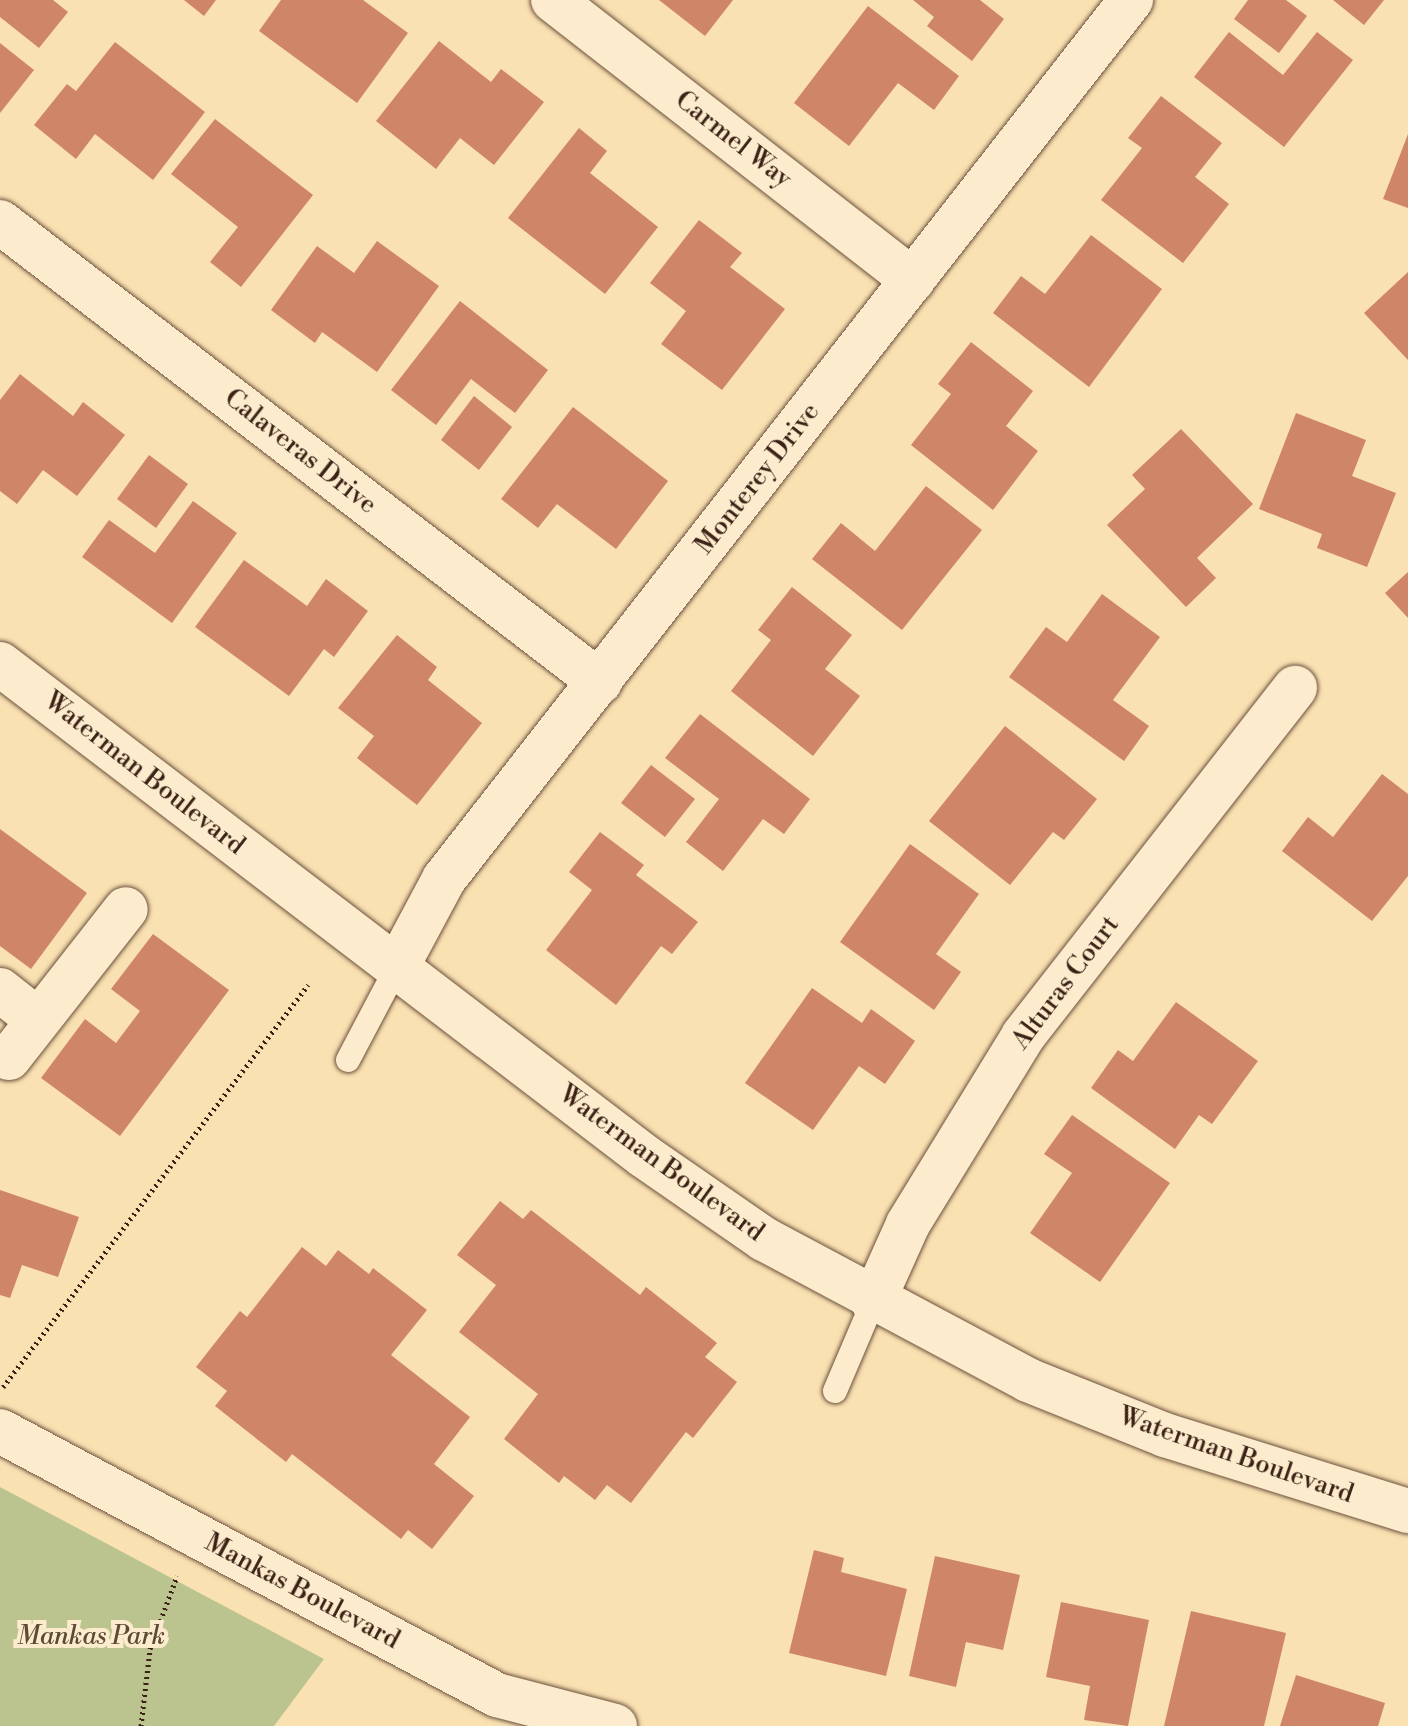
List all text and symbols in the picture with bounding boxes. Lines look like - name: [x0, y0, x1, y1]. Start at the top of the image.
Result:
- street label: Carmel Way: [669, 85, 797, 195]
- street label: Calaveras Drive: [218, 383, 382, 521]
- street label: Monterey Drive: [689, 397, 827, 561]
- street label: Waterman Boulevard: [37, 686, 251, 862]
- street label: Alturas Court: [1006, 910, 1126, 1056]
- street label: Waterman Boulevard: [552, 1079, 770, 1249]
- street label: Waterman Boulevard: [1115, 1401, 1357, 1511]
- street label: Mankas Boulevard: [199, 1527, 405, 1657]
- park label: Mankas Park: [17, 1621, 165, 1653]

